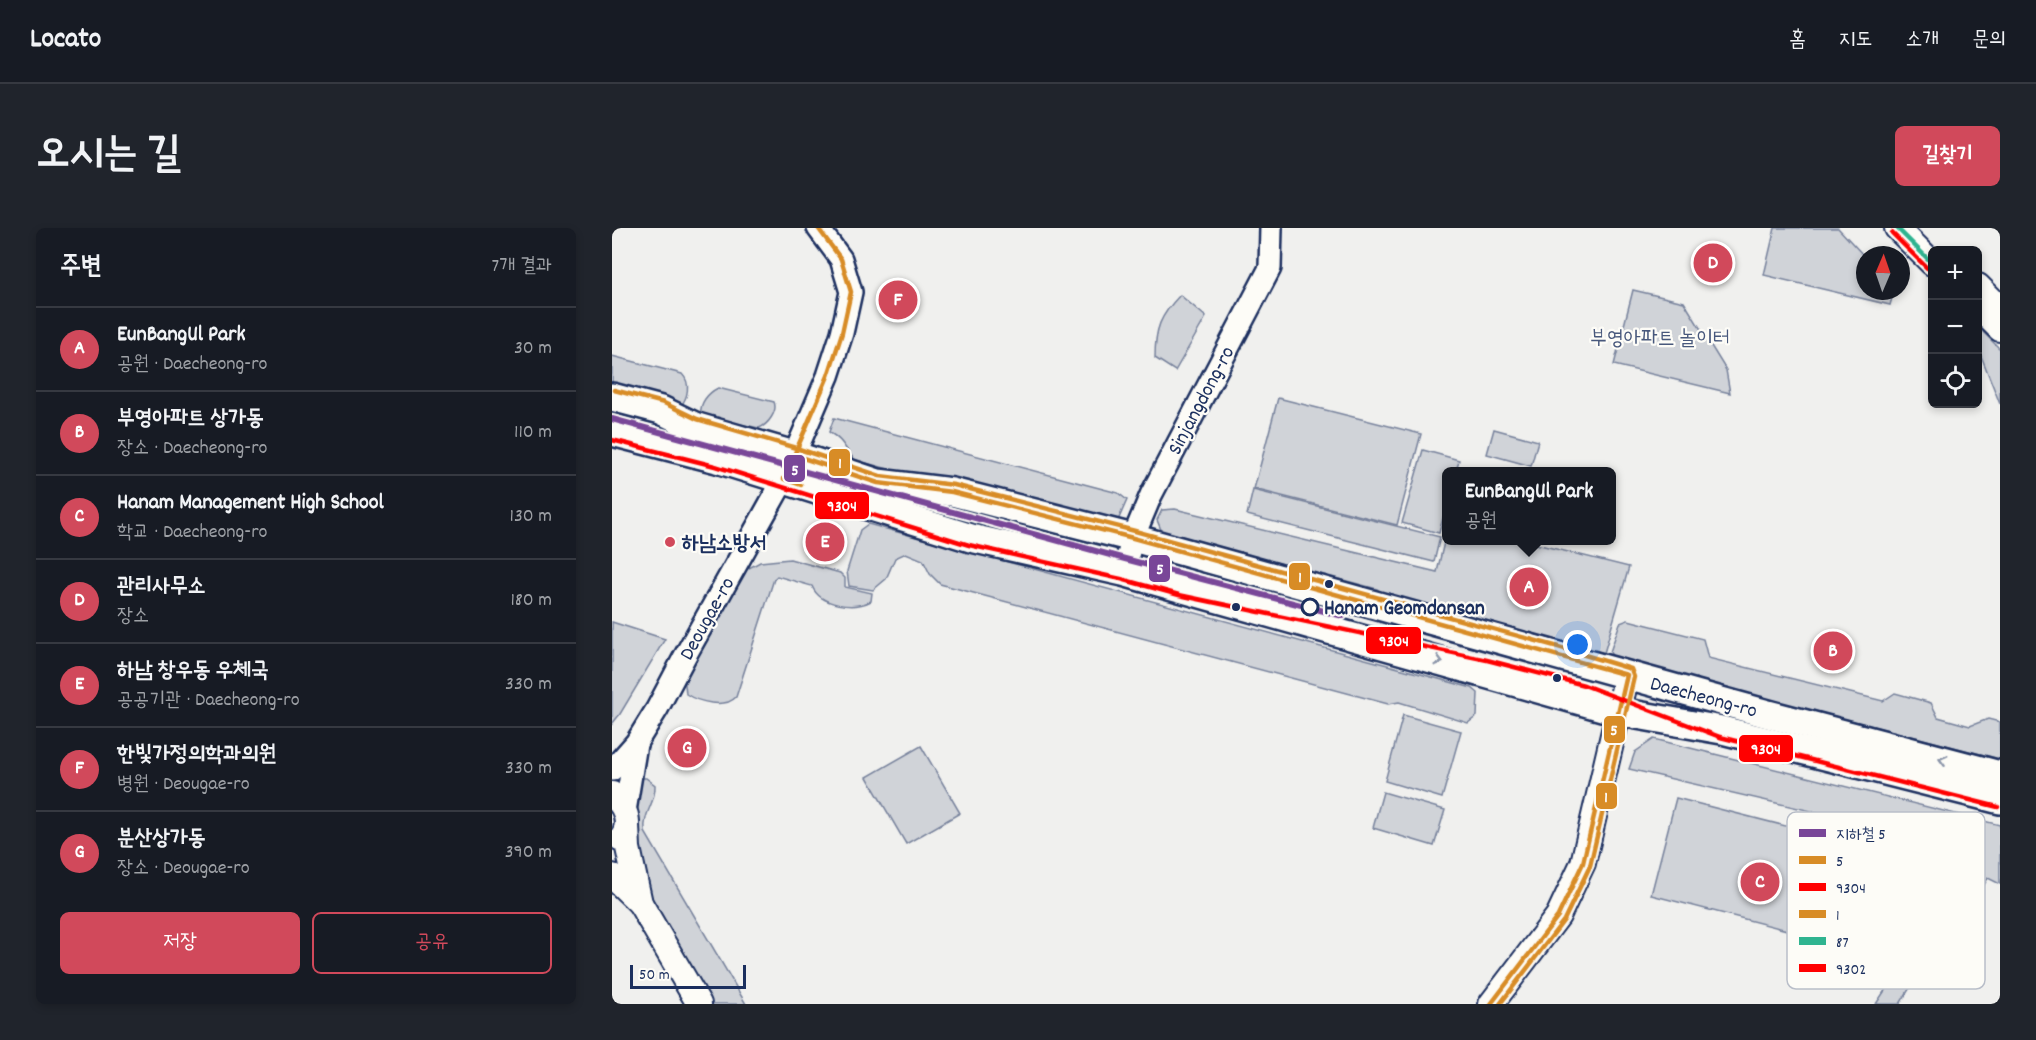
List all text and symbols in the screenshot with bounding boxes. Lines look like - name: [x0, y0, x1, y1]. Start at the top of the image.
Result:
- text: Locato: [30, 21, 101, 61]
- text: 홈: [1789, 26, 1806, 56]
- text: 지도: [1839, 26, 1872, 56]
- text: 소개: [1905, 26, 1939, 56]
- text: 문의: [1972, 26, 2006, 56]
- button: 길찾기: [1895, 126, 2000, 186]
- text: 오시는 길: [36, 127, 181, 187]
- pin: D: [1694, 240, 1732, 285]
- north arrow: [1856, 246, 1910, 300]
- map controls: [1928, 246, 1982, 408]
- button: +: [1928, 246, 1982, 300]
- text: 주변: [60, 249, 102, 286]
- text: 7개 결과: [491, 253, 552, 281]
- pin: F: [878, 278, 918, 322]
- button: −: [1928, 300, 1982, 354]
- text: EunBangUl Park: [117, 320, 246, 351]
- park label: 부영아파트 놀이터: [1590, 325, 1730, 355]
- text: A: [74, 335, 85, 363]
- text: 30 m: [514, 335, 552, 363]
- street label: Sinjangdong-ro: [1161, 342, 1244, 461]
- text: 공원 · Daecheong-ro: [117, 351, 268, 379]
- button: locate: [1928, 354, 1982, 408]
- text: 부영아파트 상가동: [117, 404, 264, 435]
- text: B: [75, 419, 84, 447]
- text: 110 m: [514, 419, 552, 447]
- text: 장소 · Daecheong-ro: [117, 435, 268, 463]
- line badge: 1: [828, 448, 851, 477]
- text: 1: [838, 453, 842, 476]
- line badge: 5: [783, 454, 806, 483]
- text: 5: [791, 460, 799, 483]
- popup: [1442, 467, 1616, 545]
- text: EunBangUl Park: [1465, 477, 1593, 508]
- text: Hanam Management High School: [117, 488, 384, 519]
- line badge: 9304: [814, 491, 870, 520]
- text: 9304: [827, 496, 857, 519]
- text: C: [75, 503, 84, 531]
- text: 130 m: [510, 503, 552, 531]
- text: 공원: [1465, 508, 1497, 536]
- text: 학교 · Daecheong-ro: [117, 519, 268, 547]
- pin: E: [806, 520, 844, 564]
- place label: 하남소방서: [681, 530, 767, 560]
- marker: 하남소방서: [663, 535, 677, 549]
- line badge: 5: [1148, 554, 1171, 583]
- text: 5: [1156, 559, 1164, 582]
- line badge: 1: [1288, 562, 1311, 591]
- pin: A: [1510, 564, 1548, 610]
- text: 1: [1298, 567, 1302, 590]
- text: 관리사무소: [117, 572, 206, 603]
- street label: Deougae-ro: [673, 572, 744, 667]
- unlabelled marker: [1323, 578, 1335, 590]
- text: D: [74, 587, 85, 615]
- text: 180 m: [510, 587, 552, 615]
- place label: Hanam Geomdansan: [1324, 595, 1485, 625]
- marker: Hanam Geomdansan: [1301, 598, 1319, 616]
- unlabelled marker: [1230, 601, 1242, 613]
- text: 장소: [117, 603, 149, 631]
- line badge: 9304: [1365, 626, 1422, 655]
- pin: B: [1814, 628, 1852, 674]
- your location: [1563, 630, 1592, 659]
- text: 9304: [1379, 631, 1409, 654]
- one-way arrow: [1433, 654, 1444, 666]
- text: 하남 창우동 우체국: [117, 656, 269, 687]
- street label: Daecheong-ro: [1646, 670, 1760, 728]
- text: E: [75, 671, 84, 699]
- text: 330 m: [505, 671, 552, 699]
- unlabelled marker: [1551, 672, 1563, 684]
- text: 공공기관 · Daecheong-ro: [117, 687, 300, 715]
- line badge: 5: [1603, 715, 1626, 744]
- text: 5: [1610, 720, 1618, 743]
- pin: G: [668, 726, 706, 770]
- line badge: 9304: [1738, 734, 1794, 763]
- text: 9304: [1751, 739, 1781, 762]
- text: 한빛가정의학과의원: [117, 740, 276, 771]
- text: F: [75, 755, 84, 783]
- text: 330 m: [505, 755, 552, 783]
- one-way arrow: [1939, 755, 1949, 767]
- text: 병원 · Deougae-ro: [117, 771, 250, 799]
- line badge: 1: [1595, 782, 1618, 810]
- text: 1: [1604, 787, 1608, 810]
- legend: [1787, 812, 1985, 989]
- text: 분산상가동: [117, 824, 206, 855]
- text: 지하철 5: [1836, 824, 1886, 847]
- text: G: [74, 839, 85, 867]
- text: 390 m: [505, 839, 552, 867]
- text: 5: [1836, 851, 1843, 874]
- text: 장소 · Deougae-ro: [117, 855, 250, 883]
- pin: C: [1740, 860, 1780, 904]
- text: 9304: [1836, 878, 1866, 901]
- text: 1: [1836, 905, 1840, 928]
- button: 저장: [60, 912, 300, 974]
- button: 공유: [312, 912, 552, 974]
- text: 87: [1836, 932, 1849, 955]
- text: 9302: [1836, 959, 1866, 982]
- scale bar: [630, 962, 746, 990]
- text: 50 m: [639, 964, 670, 987]

